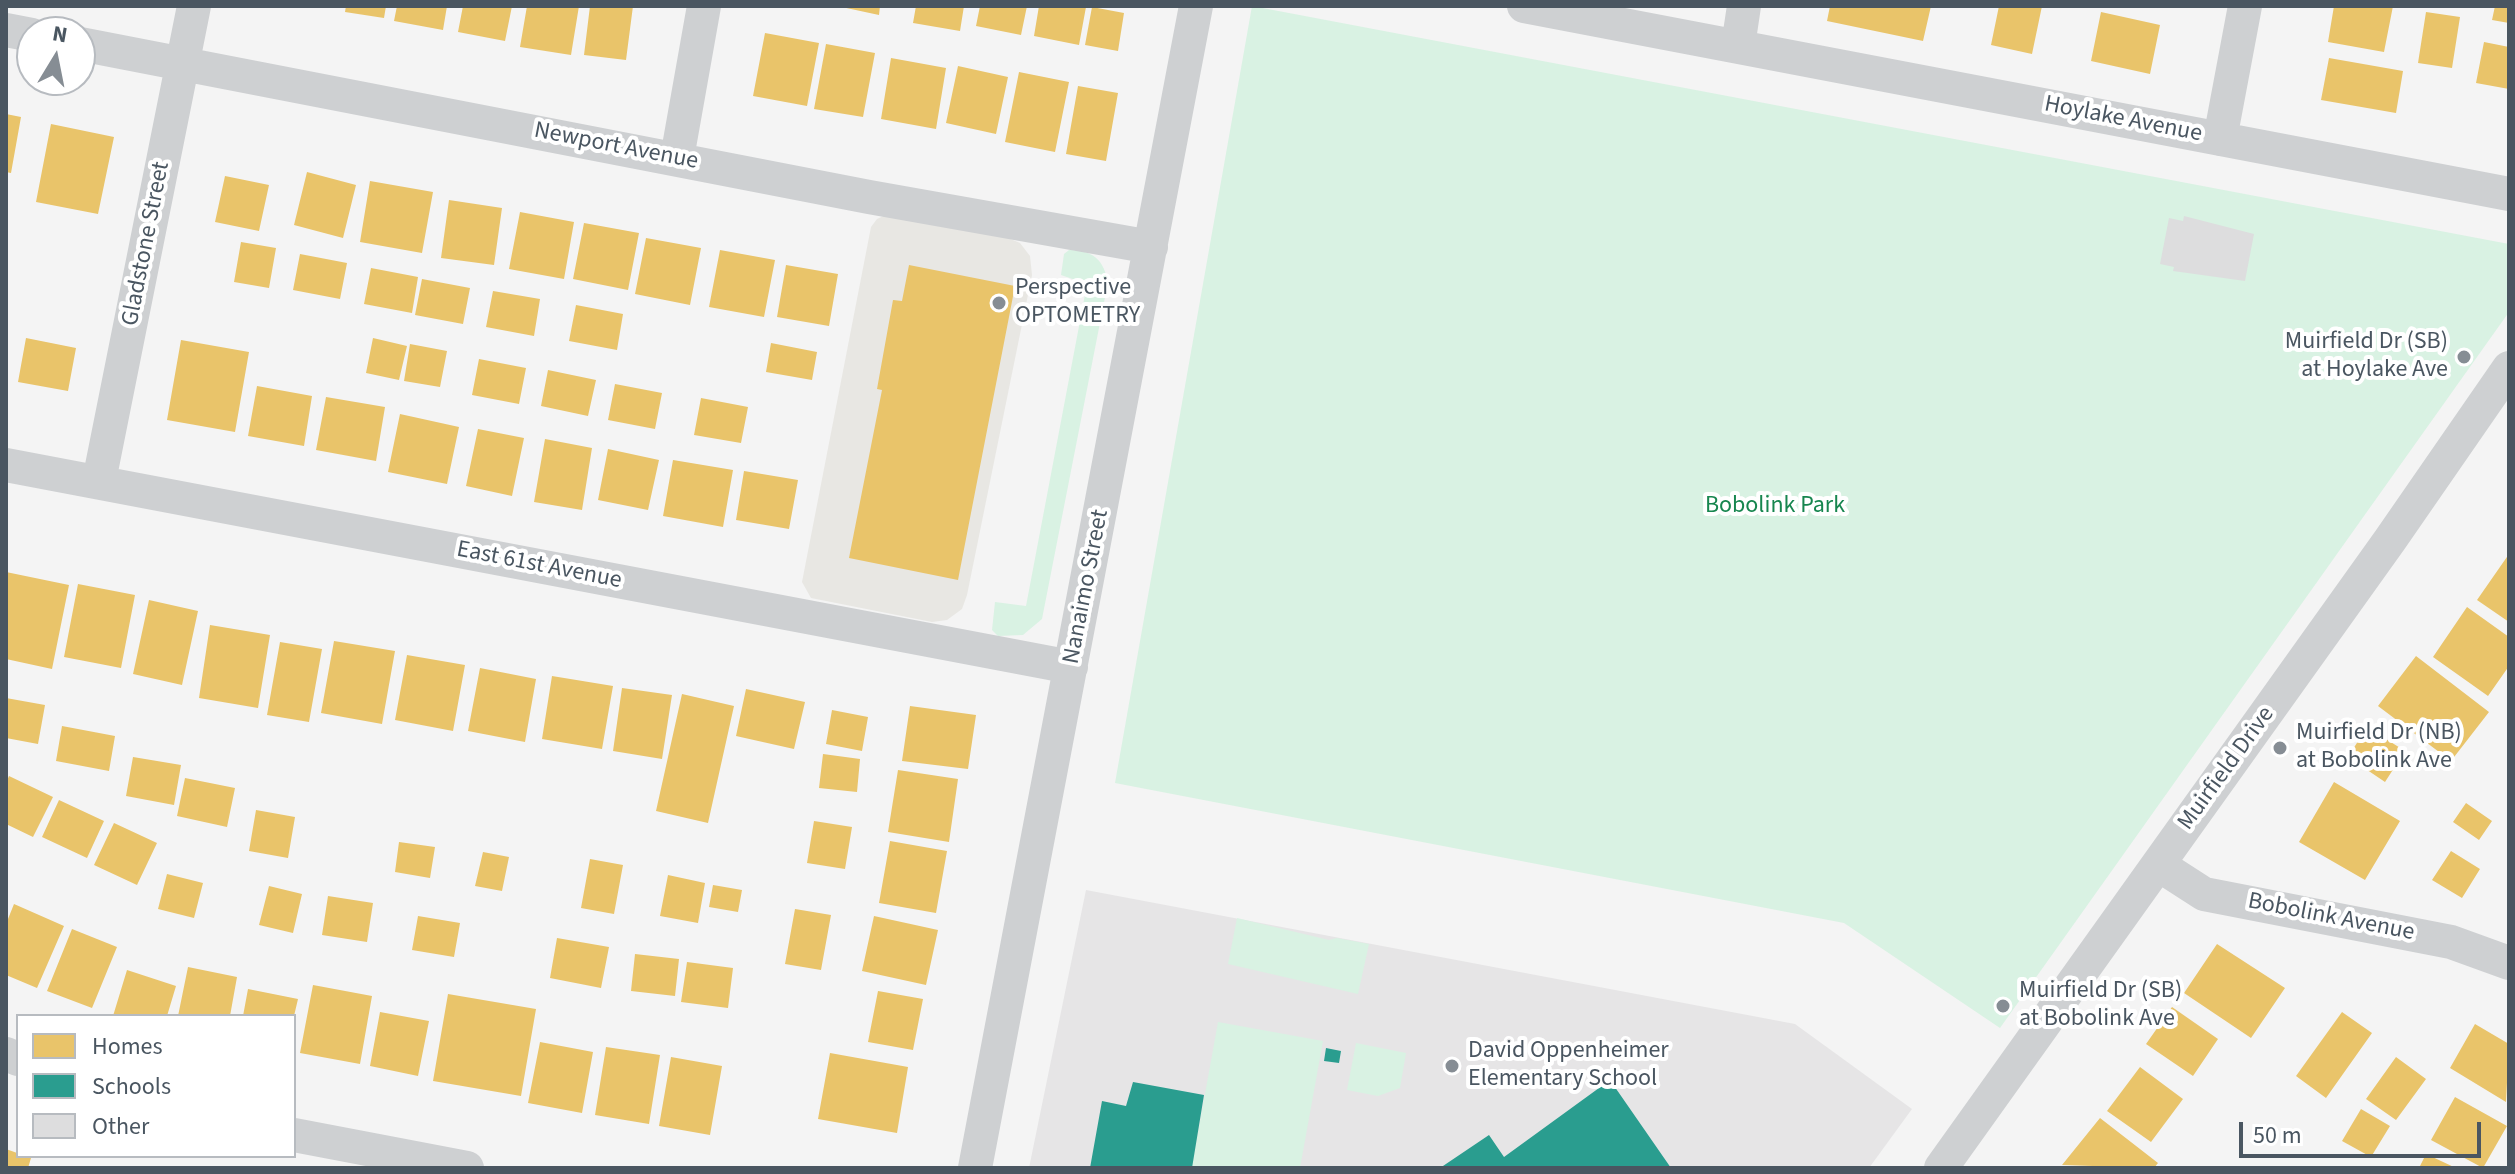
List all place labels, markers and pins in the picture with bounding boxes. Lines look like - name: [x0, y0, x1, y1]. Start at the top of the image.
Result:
- place label: Perspective OPTOMETRY: [1015, 275, 1140, 331]
- marker: Perspective OPTOMETRY: [990, 294, 1008, 312]
- place label: Muirfield Dr (SB) at Hoylake Ave: [2285, 329, 2448, 385]
- marker: Muirfield Dr (SB) at Hoylake Ave: [2455, 348, 2473, 366]
- place label: Muirfield Dr (NB) at Bobolink Ave: [2296, 720, 2462, 776]
- marker: Muirfield Dr (NB) at Bobolink Ave: [2271, 739, 2289, 757]
- place label: Muirfield Dr (SB) at Bobolink Ave: [2019, 978, 2182, 1034]
- marker: Muirfield Dr (SB) at Bobolink Ave: [1994, 997, 2012, 1015]
- place label: David Oppenheimer Elementary School: [1468, 1038, 1669, 1094]
- marker: David Oppenheimer Elementary School: [1443, 1057, 1461, 1075]

